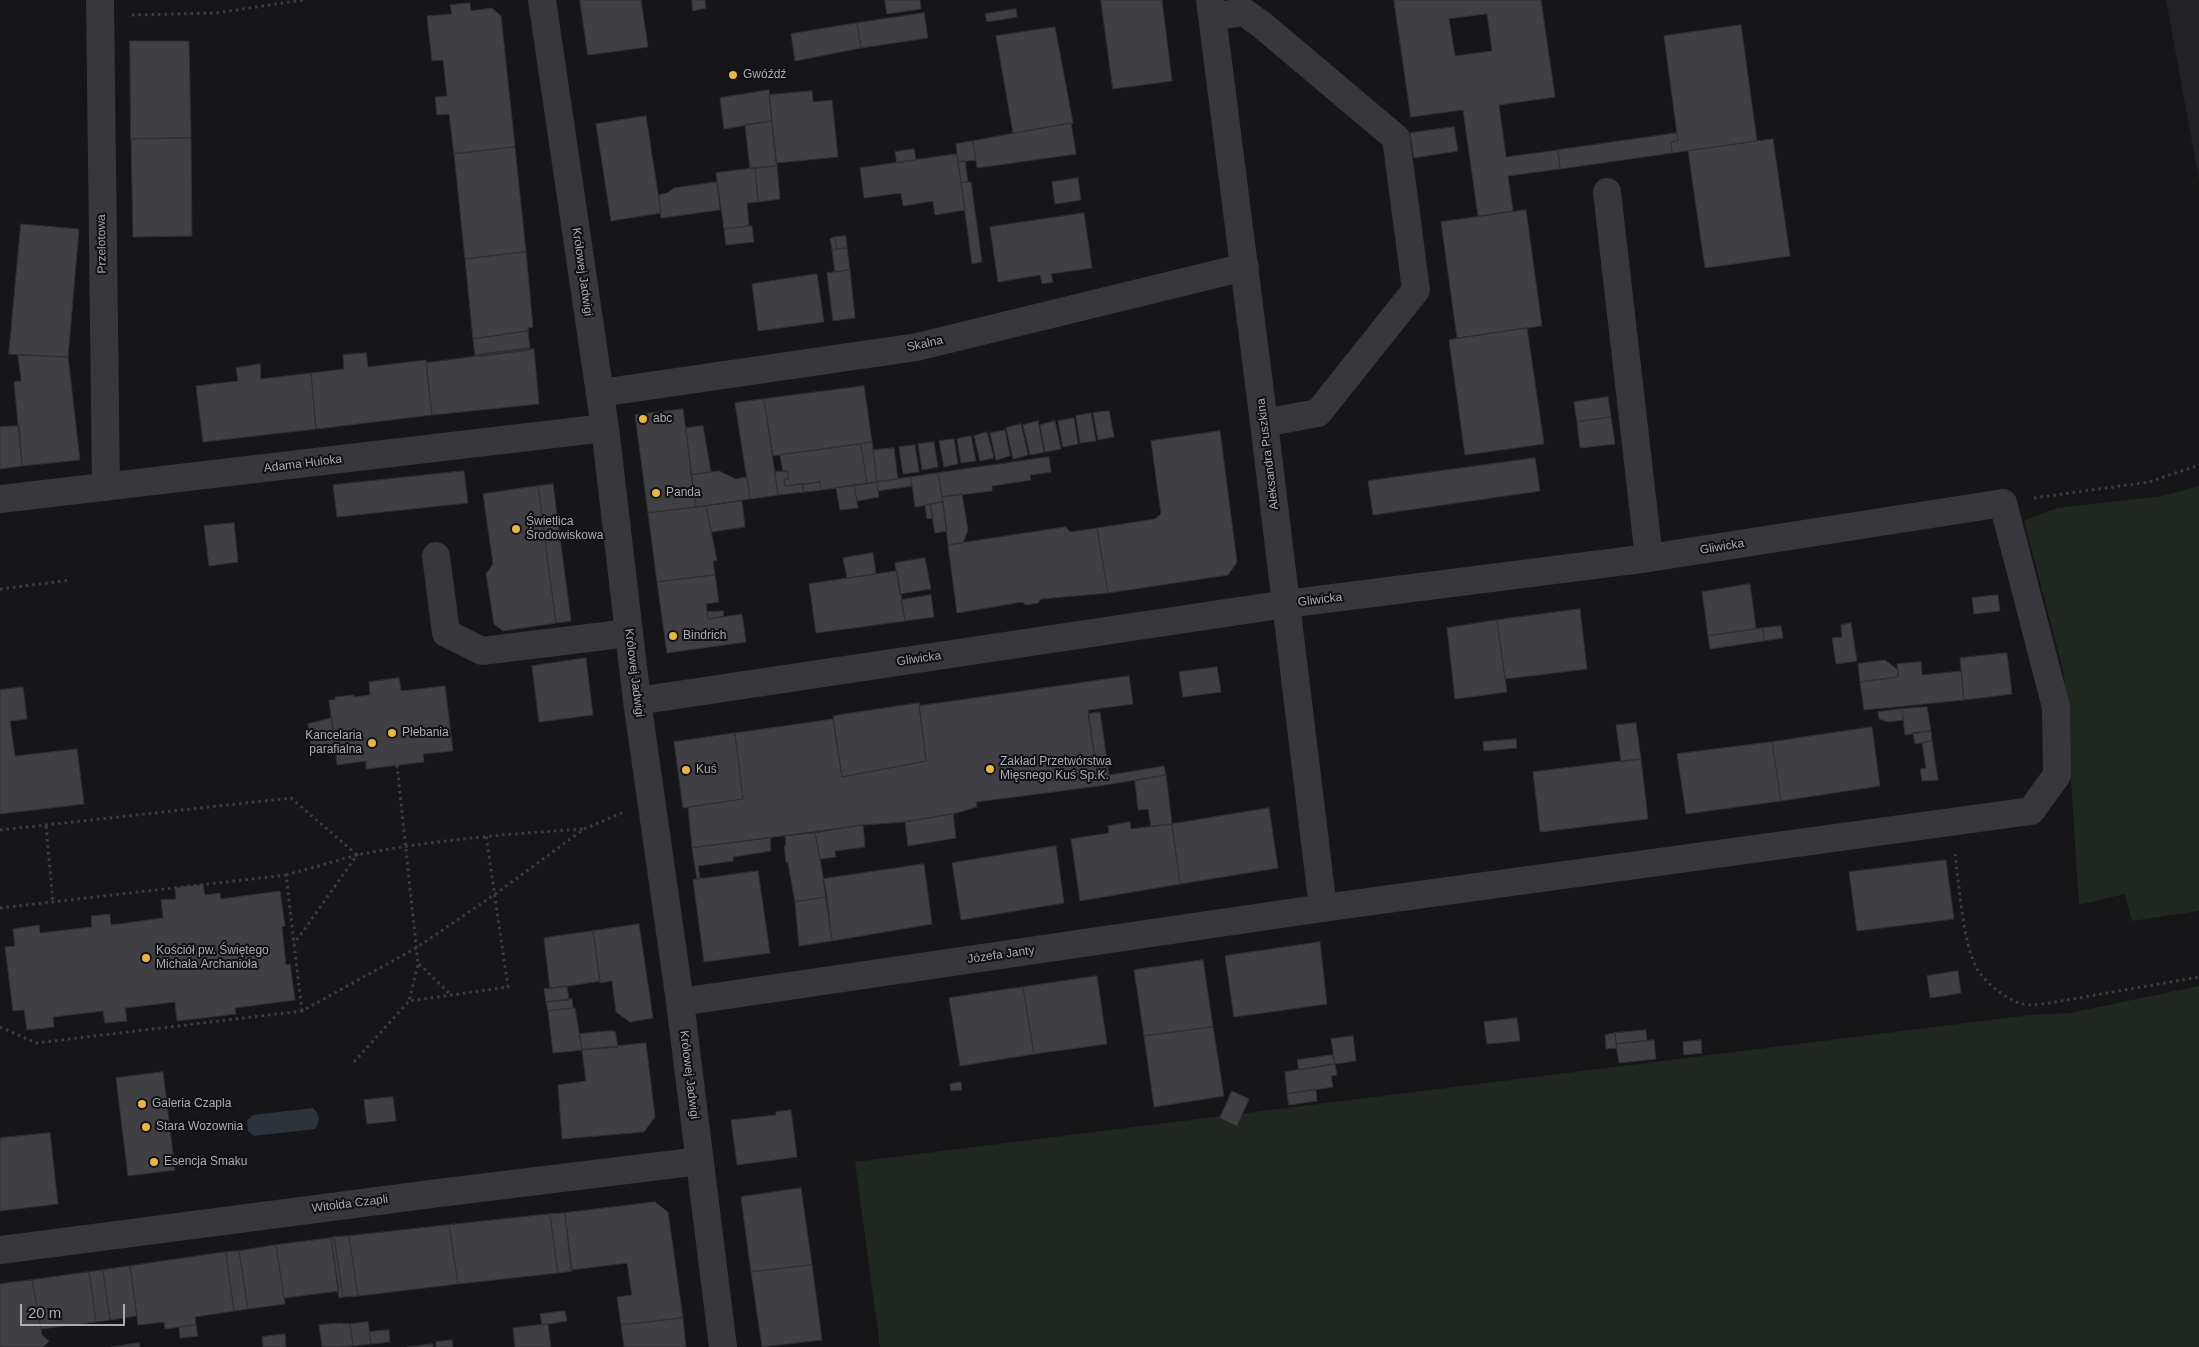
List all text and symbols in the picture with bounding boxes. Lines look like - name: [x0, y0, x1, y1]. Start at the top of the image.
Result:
- place label: Gwóźdź: [743, 68, 786, 82]
- marker: Gwóźdź: [727, 69, 739, 81]
- street label: Przelotowa: [94, 214, 110, 274]
- street label: Królowej Jadwigi: [569, 227, 595, 317]
- street label: Skalna: [906, 333, 944, 355]
- street label: Aleksandra Puszkina: [1254, 398, 1282, 510]
- place label: abc: [653, 412, 672, 426]
- marker: abc: [637, 413, 649, 425]
- street label: Adama Huloka: [263, 452, 343, 476]
- place label: Panda: [666, 486, 701, 500]
- marker: Panda: [650, 487, 662, 499]
- place label: Świetlica Środowiskowa: [526, 515, 603, 543]
- marker: Świetlica Środowiskowa: [510, 523, 522, 535]
- street label: Gliwicka: [1699, 536, 1745, 558]
- street label: Gliwicka: [1297, 590, 1343, 610]
- street label: Królowej Jadwigi: [621, 628, 647, 718]
- place label: Bindrich: [683, 629, 726, 643]
- marker: Bindrich: [667, 630, 679, 642]
- street label: Gliwicka: [896, 649, 942, 669]
- place label: Plebania: [402, 726, 449, 740]
- marker: Plebania: [386, 727, 398, 739]
- place label: Kancelaria parafialna: [305, 729, 362, 757]
- marker: Kancelaria parafialna: [366, 737, 378, 749]
- place label: Zakład Przetwórstwa Mięsnego Kuś Sp.K.: [1000, 755, 1111, 783]
- place label: Kuś: [696, 763, 717, 777]
- marker: Zakład Przetwórstwa Mięsnego Kuś Sp.K.: [984, 763, 996, 775]
- marker: Kuś: [680, 764, 692, 776]
- street label: Józefa Janty: [967, 943, 1035, 967]
- place label: Kościół pw. Świętego Michała Archanioła: [156, 944, 269, 972]
- marker: Kościół pw. Świętego Michała Archanioła: [140, 952, 152, 964]
- street label: Królowej Jadwigi: [676, 1030, 702, 1120]
- place label: Galeria Czapla: [152, 1097, 231, 1111]
- marker: Galeria Czapla: [136, 1098, 148, 1110]
- place label: Stara Wozownia: [156, 1120, 243, 1134]
- marker: Stara Wozownia: [140, 1121, 152, 1133]
- place label: Esencja Smaku: [164, 1155, 247, 1169]
- marker: Esencja Smaku: [148, 1156, 160, 1168]
- street label: Witolda Czapli: [311, 1192, 389, 1216]
- scale bar: [22, 1294, 128, 1326]
- text: 20 m: [28, 1304, 61, 1321]

